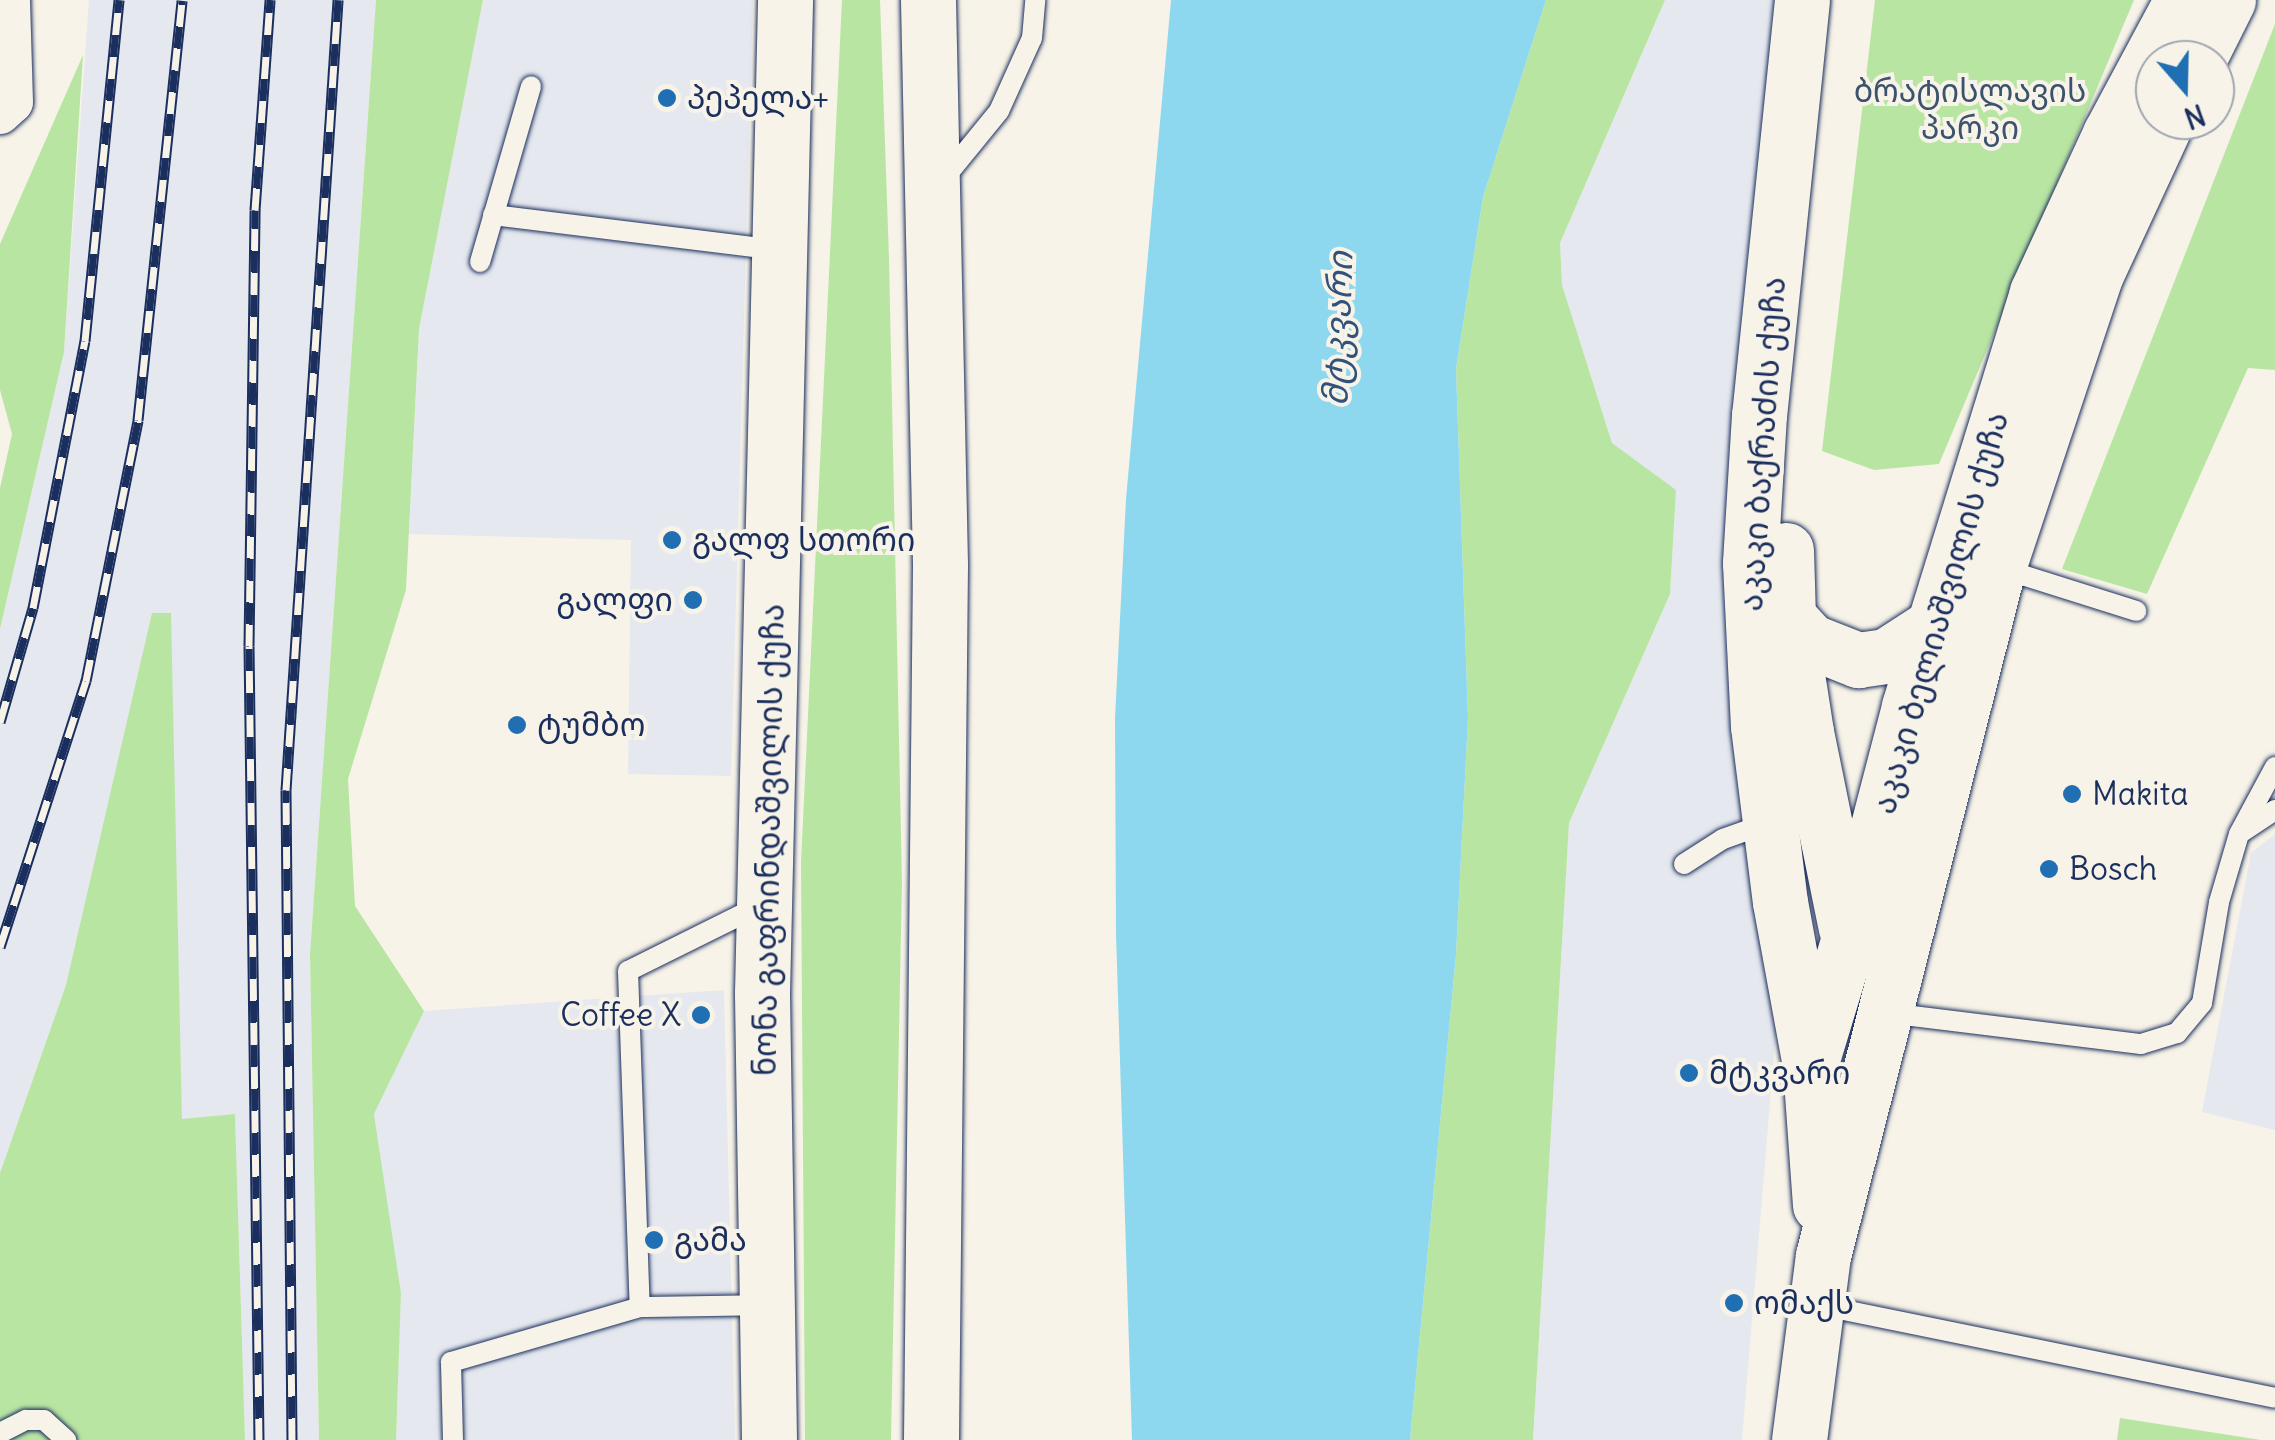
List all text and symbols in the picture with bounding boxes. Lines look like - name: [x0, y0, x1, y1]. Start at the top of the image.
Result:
- north arrow: [2135, 40, 2235, 140]
- park label: ბრატისლავის პარკი: [1854, 73, 2086, 148]
- place label: პეპელა+: [687, 79, 829, 117]
- marker: პეპელა+: [656, 87, 678, 109]
- text: N: [2179, 96, 2210, 137]
- water label: მტკვარი: [1313, 251, 1361, 407]
- street label: აკაკი ბაქრაძის ქუჩა: [1732, 275, 1794, 613]
- street label: აკაკი ბელიაშვილის ქუჩა: [1865, 408, 2017, 818]
- place label: გალფ სთორი: [692, 521, 915, 559]
- marker: გალფ სთორი: [661, 529, 683, 551]
- place label: გალფი: [556, 581, 673, 619]
- marker: გალფი: [682, 589, 704, 611]
- street label: ნონა გაფრინდაშვილის ქუჩა: [746, 603, 792, 1077]
- place label: ტუმბო: [537, 706, 645, 744]
- marker: ტუმბო: [506, 714, 528, 736]
- place label: Makita: [2092, 775, 2189, 813]
- marker: Makita: [2061, 783, 2083, 805]
- place label: Bosch: [2069, 850, 2157, 888]
- marker: Bosch: [2038, 858, 2060, 880]
- place label: Coffee X: [560, 996, 681, 1034]
- marker: Coffee X: [690, 1004, 712, 1026]
- place label: მტკვარი: [1709, 1054, 1850, 1092]
- marker: მტკვარი: [1678, 1062, 1700, 1084]
- place label: გამა: [674, 1221, 747, 1259]
- marker: გამა: [643, 1229, 665, 1251]
- place label: ომაქს: [1754, 1284, 1854, 1322]
- marker: ომაქს: [1723, 1292, 1745, 1314]

